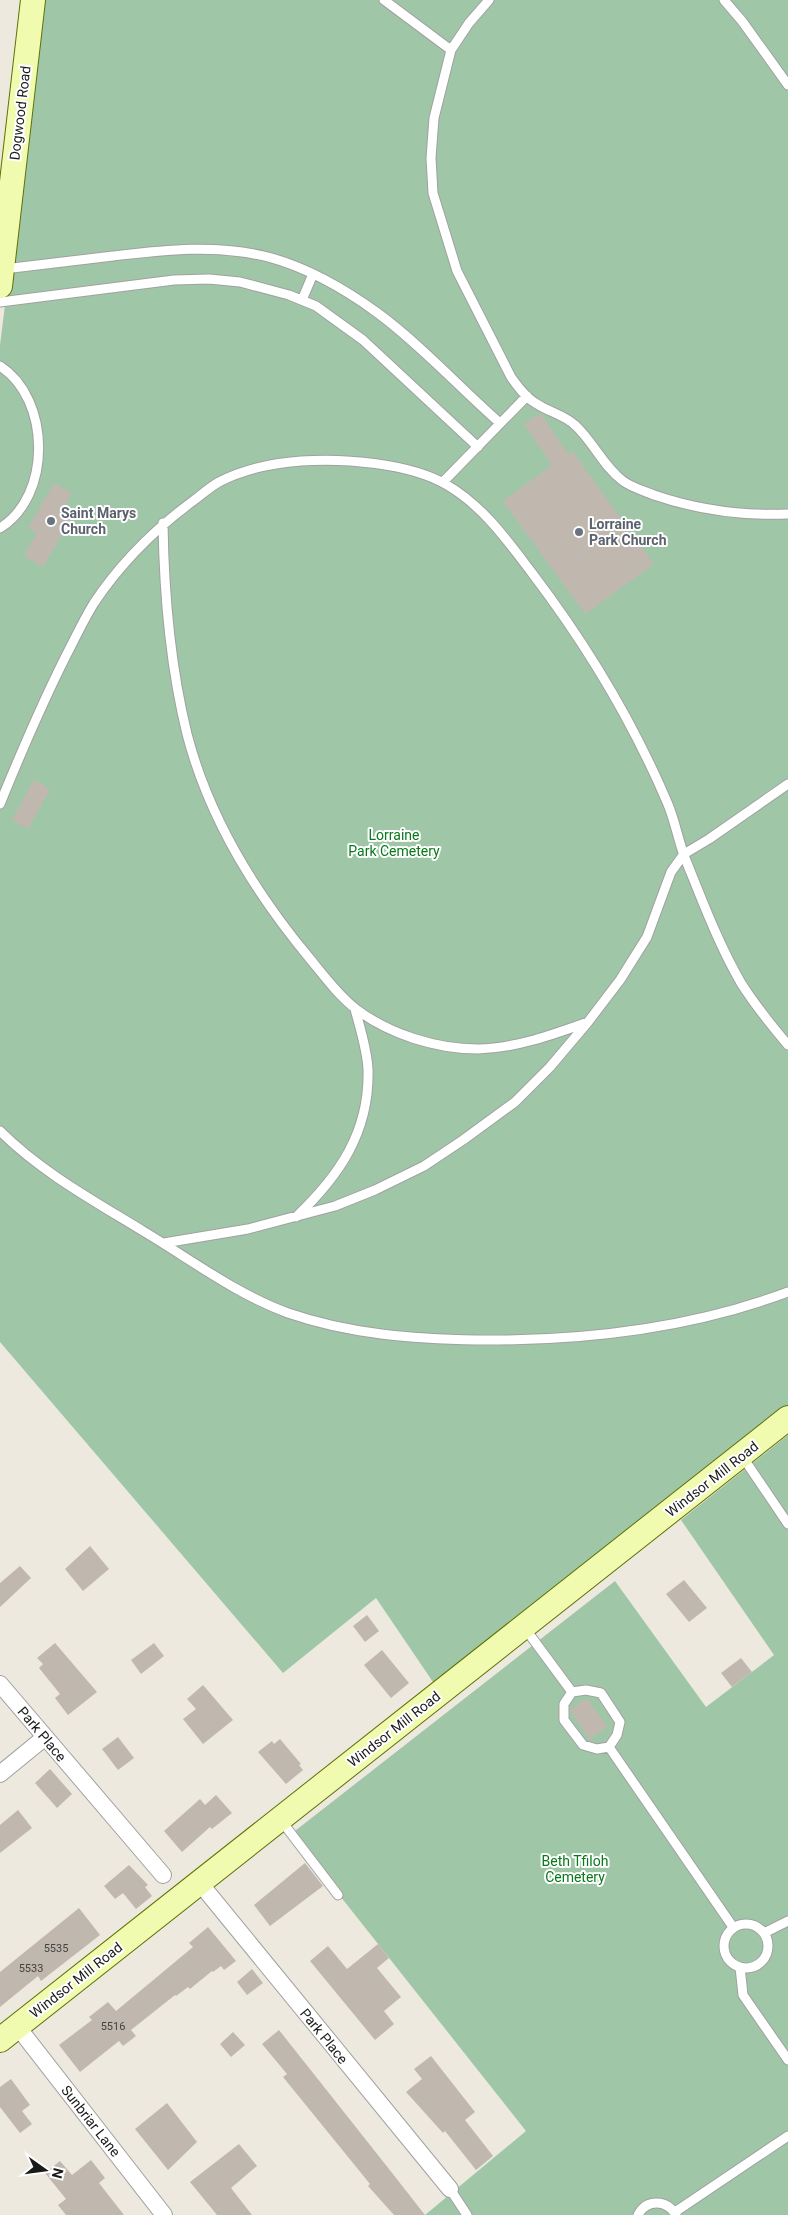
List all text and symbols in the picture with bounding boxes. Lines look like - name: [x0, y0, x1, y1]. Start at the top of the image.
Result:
- street label: Dogwood Road: [6, 65, 34, 161]
- place label: Saint Marys Church: [61, 505, 136, 537]
- marker: Saint Marys Church: [45, 515, 57, 527]
- place label: Lorraine Park Church: [589, 516, 667, 548]
- marker: Lorraine Park Church: [573, 526, 585, 538]
- park label: Lorraine Park Cemetery: [348, 827, 440, 859]
- street label: Windsor Mill Road: [663, 1438, 761, 1520]
- street label: Windsor Mill Road: [345, 1688, 443, 1770]
- street label: Park Place: [15, 1703, 69, 1765]
- park label: Beth Tfiloh Cemetery: [542, 1853, 608, 1885]
- street label: Windsor Mill Road: [27, 1939, 125, 2021]
- house number: 5535: [44, 1942, 68, 1955]
- house number: 5533: [19, 1962, 43, 1975]
- street label: Park Place: [297, 2005, 351, 2067]
- house number: 5516: [101, 2020, 125, 2033]
- street label: Sunbriar Lane: [58, 2082, 124, 2160]
- north arrow: [20, 2145, 70, 2195]
- text: N: [49, 2166, 67, 2180]

